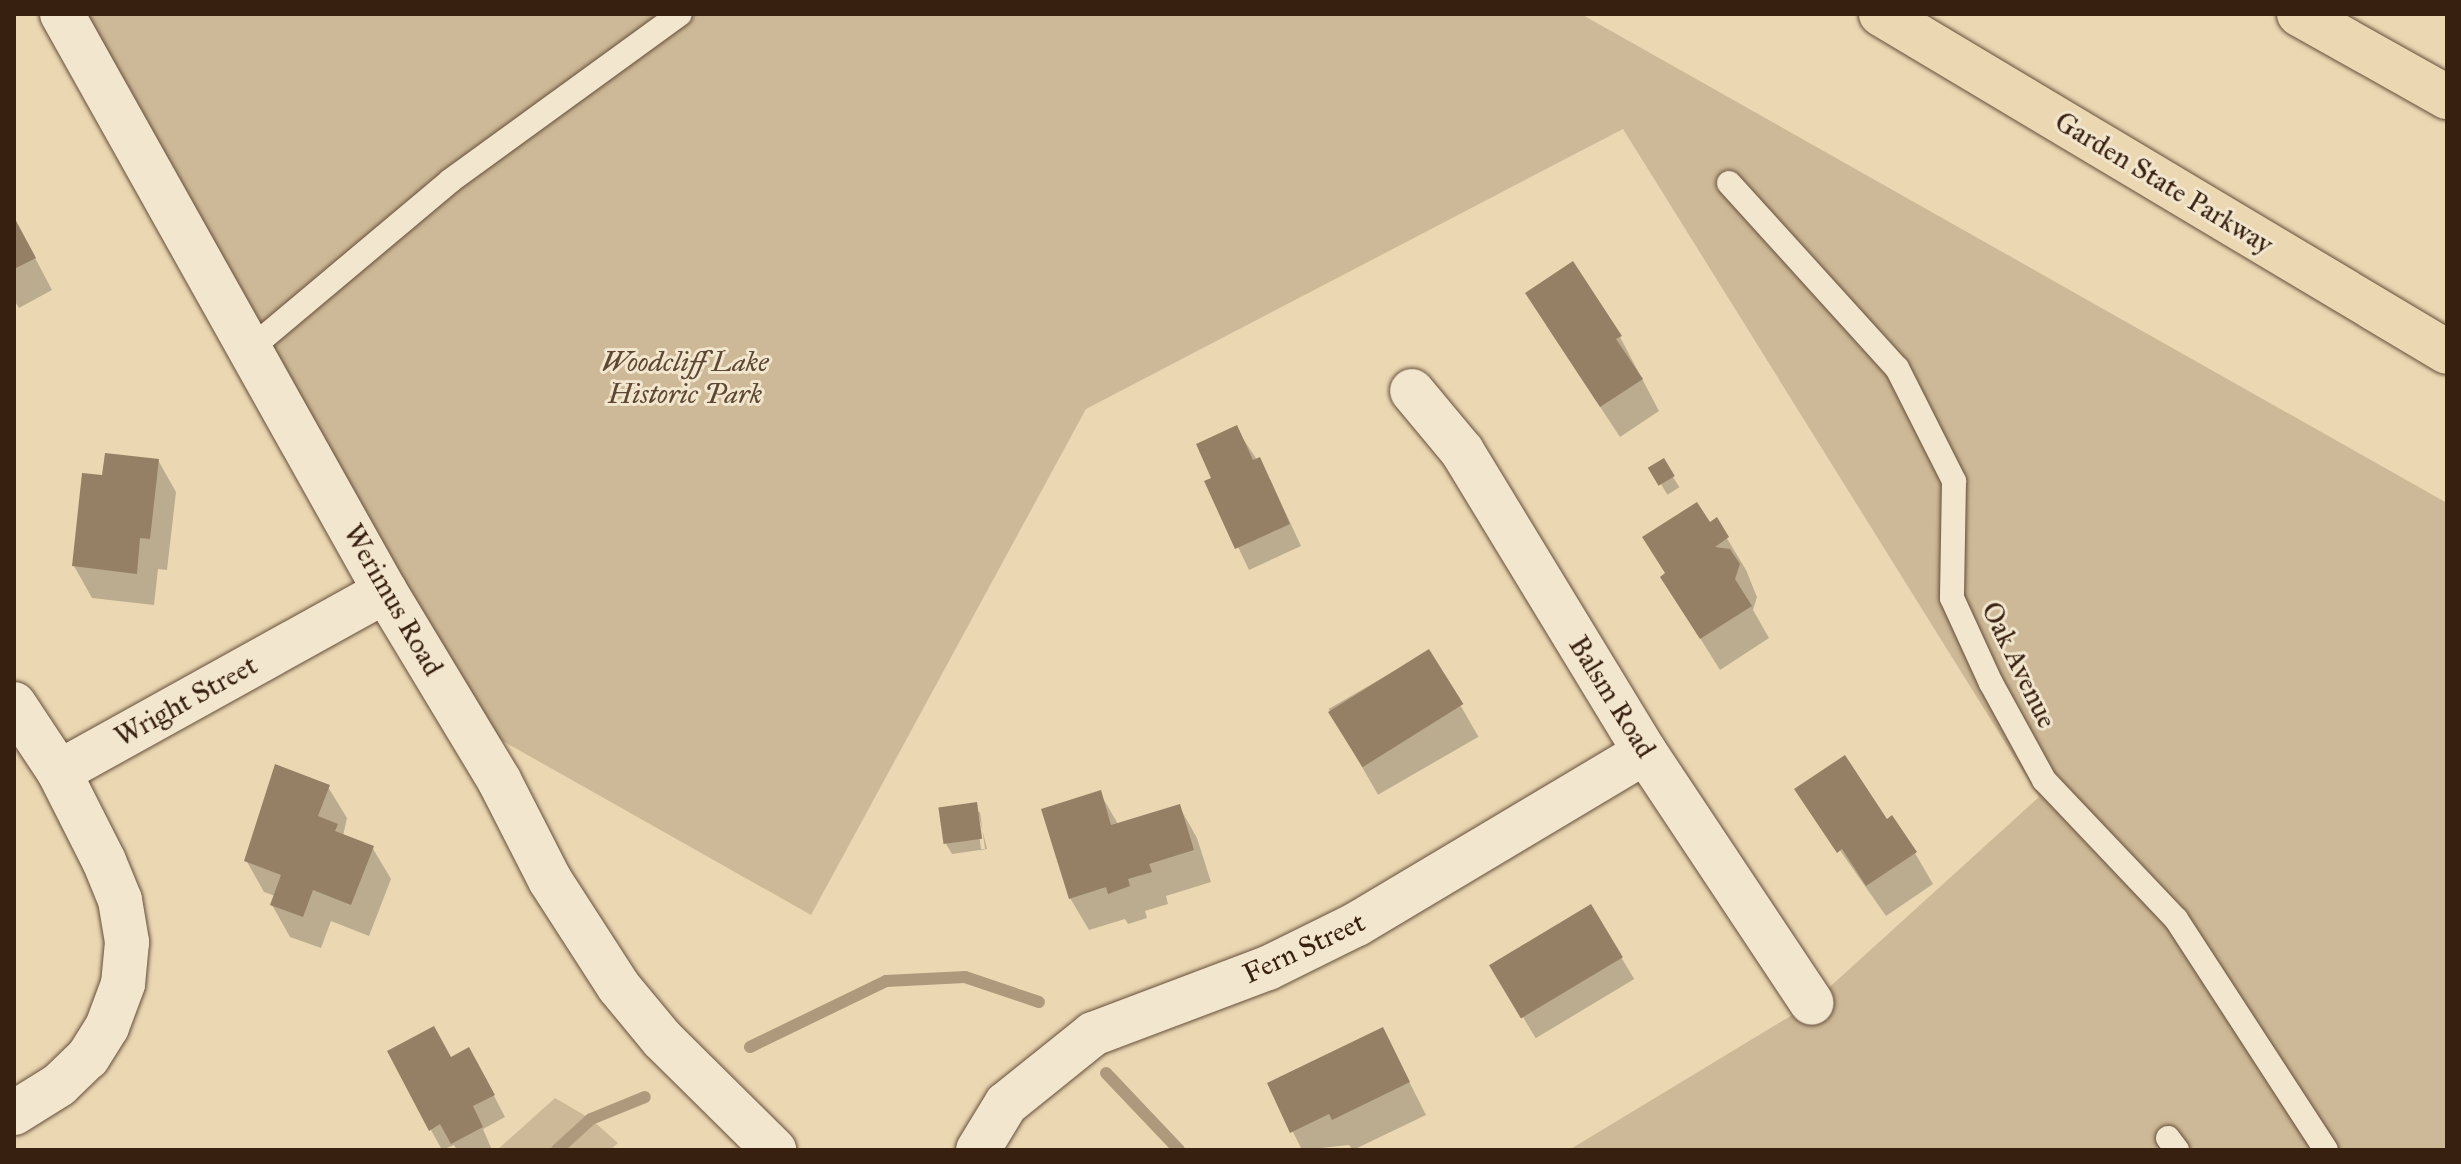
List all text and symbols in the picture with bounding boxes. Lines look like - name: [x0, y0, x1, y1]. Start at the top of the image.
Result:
- street label: Garden State Parkway: [2049, 105, 2279, 261]
- park label: Woodcliff Lake Historic Park: [601, 345, 769, 411]
- street label: Werimus Road: [336, 518, 450, 682]
- street label: Oak Avenue: [1974, 596, 2064, 734]
- street label: Balsm Road: [1561, 630, 1663, 764]
- street label: Wright Street: [109, 648, 263, 754]
- street label: Fern Street: [1238, 905, 1370, 991]

